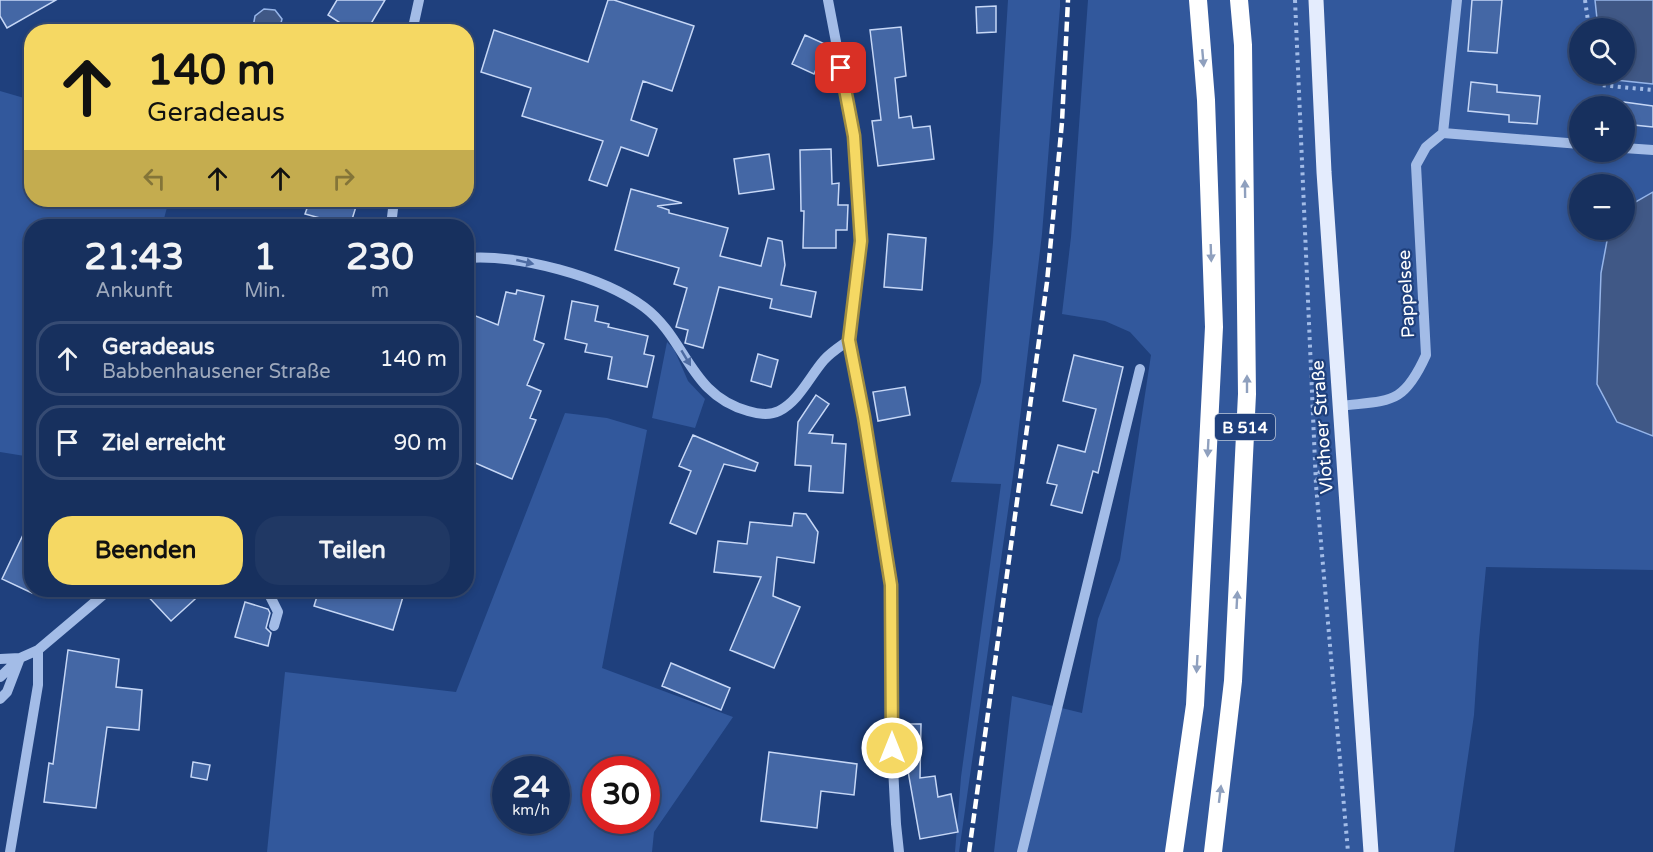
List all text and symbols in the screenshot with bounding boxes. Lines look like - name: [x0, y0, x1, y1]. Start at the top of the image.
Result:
- map controls: [1569, 18, 1635, 240]
- button: search: [1569, 18, 1635, 84]
- pin: [815, 42, 866, 93]
- text: 140 m: [147, 45, 276, 96]
- icon: ahead: [48, 48, 126, 126]
- one-way arrow: [1198, 49, 1207, 68]
- icon: arrive: [824, 51, 857, 84]
- text: Geradeaus: [147, 96, 285, 129]
- button: +: [1569, 96, 1635, 162]
- icon: left: [138, 162, 171, 195]
- icon: ahead: [201, 162, 234, 195]
- icon: ahead: [264, 162, 297, 195]
- icon: right: [327, 162, 360, 195]
- button: −: [1569, 174, 1635, 240]
- one-way arrow: [1240, 179, 1250, 198]
- text: 21:43: [84, 236, 184, 279]
- text: 1: [254, 236, 276, 279]
- text: 230: [346, 236, 414, 279]
- one-way arrow: [1206, 244, 1216, 263]
- street label: Pappelsee: [1393, 249, 1419, 339]
- one-way arrow: [515, 257, 534, 267]
- text: Ankunft: [96, 279, 173, 303]
- text: Min.: [244, 279, 286, 303]
- text: m: [371, 279, 389, 303]
- text: Geradeaus: [102, 334, 214, 360]
- icon: ahead: [51, 342, 84, 375]
- text: 140 m: [380, 346, 447, 372]
- one-way arrow: [680, 350, 691, 366]
- street label: Vlothoer Straße: [1306, 359, 1338, 495]
- text: Babbenhausener Straße: [102, 360, 331, 384]
- one-way arrow: [1242, 374, 1252, 393]
- road number: B 514: [1215, 414, 1275, 440]
- icon: arrive: [51, 426, 84, 459]
- text: Ziel erreicht: [102, 430, 225, 456]
- text: 90 m: [393, 430, 447, 456]
- one-way arrow: [1203, 439, 1212, 458]
- button: Beenden: [48, 516, 243, 585]
- button: Teilen: [255, 516, 450, 585]
- one-way arrow: [1232, 590, 1241, 609]
- one-way arrow: [1193, 654, 1202, 673]
- position arrow: [860, 716, 924, 780]
- speed limit sign: 30: [582, 756, 660, 834]
- text: 24: [512, 769, 550, 806]
- one-way arrow: [1215, 784, 1225, 803]
- text: km/h: [512, 801, 550, 819]

